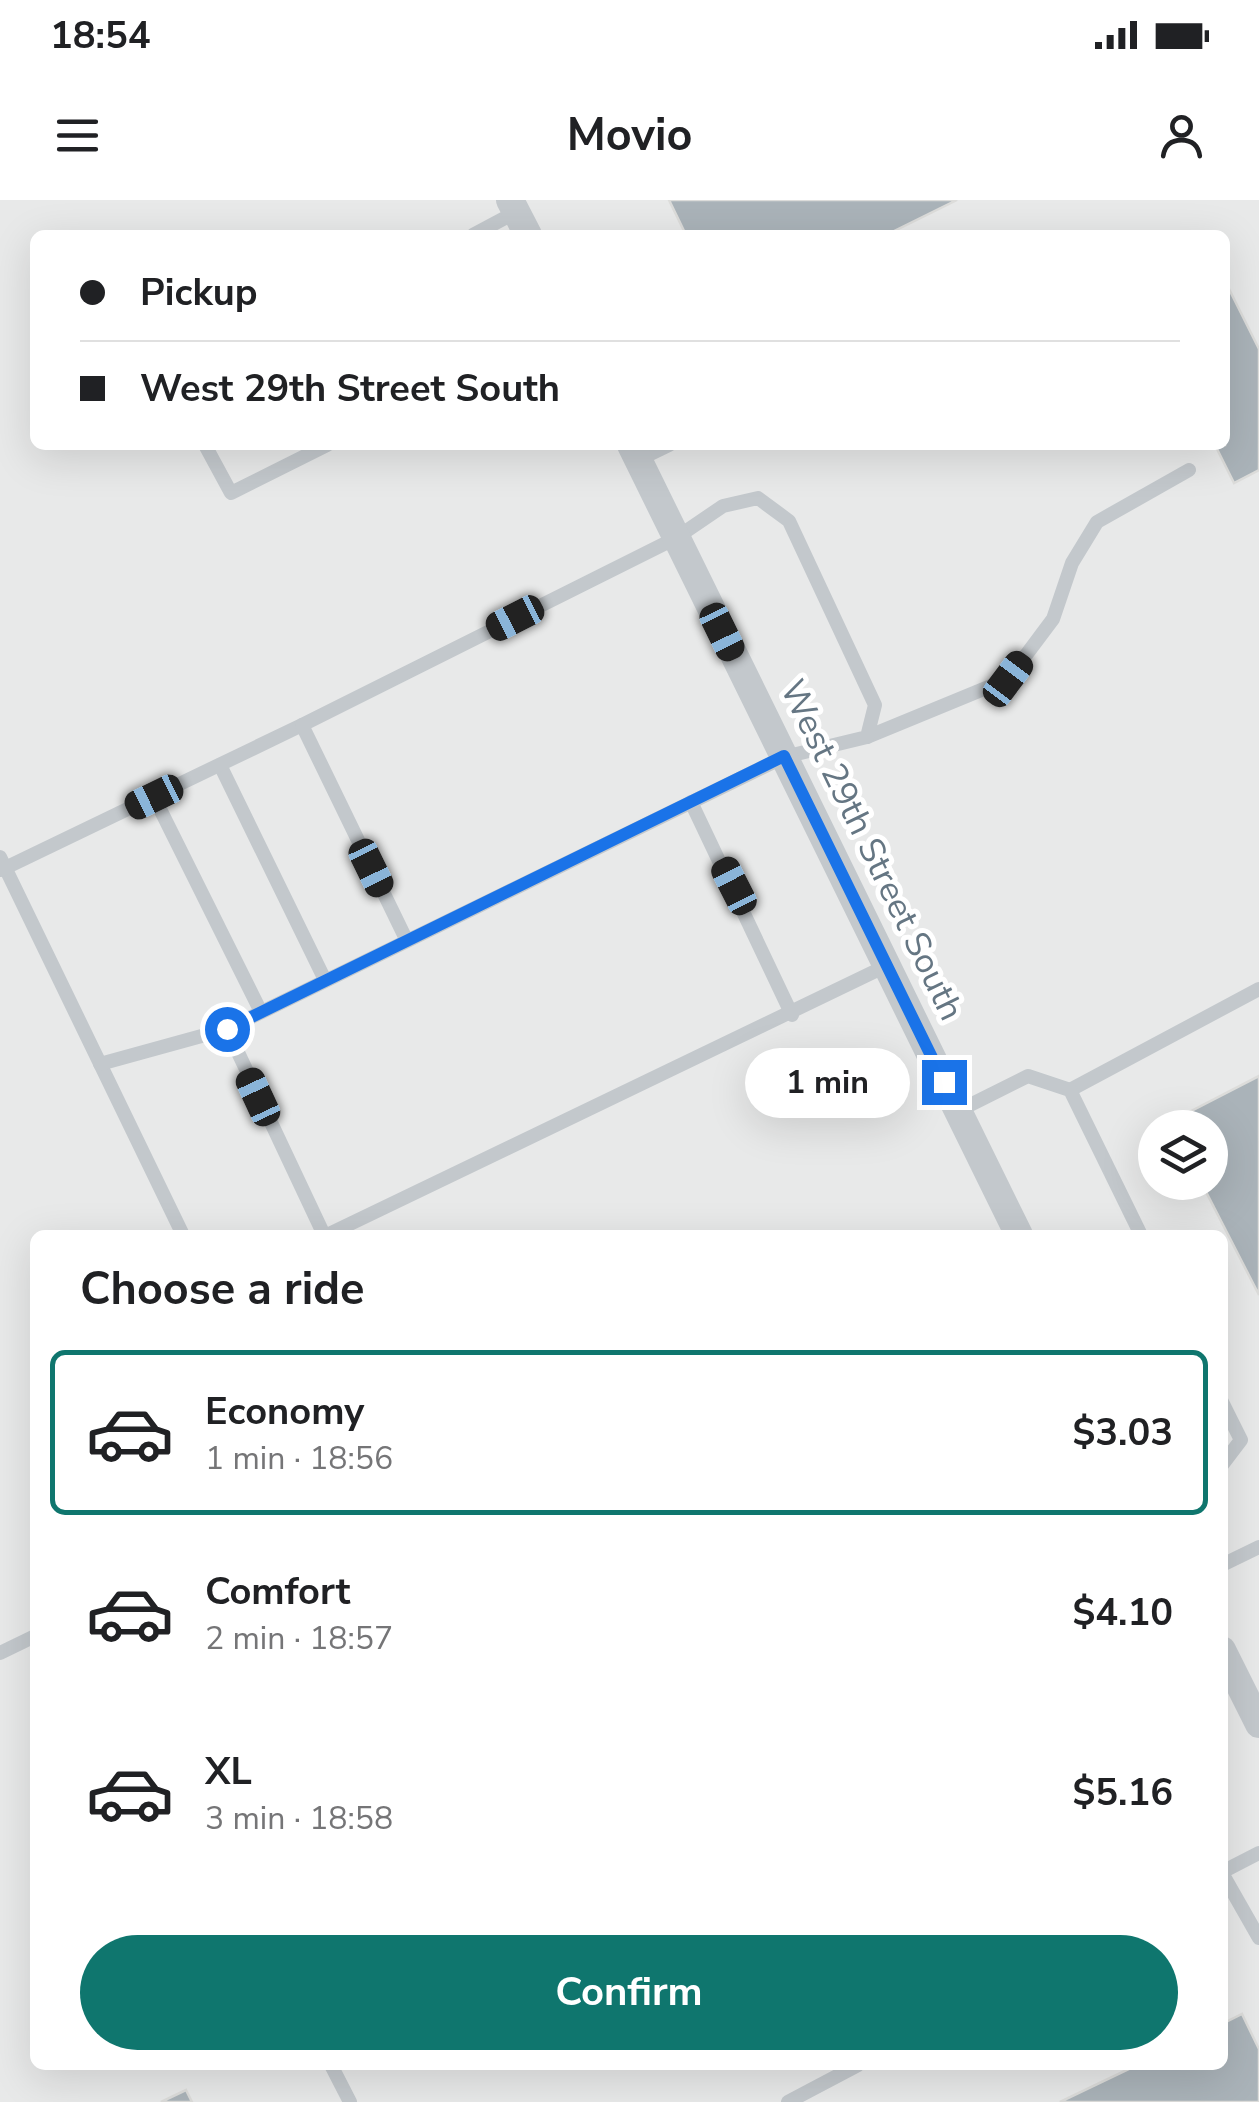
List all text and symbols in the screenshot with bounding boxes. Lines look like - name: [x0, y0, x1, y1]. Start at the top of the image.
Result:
- text: 18:54: [50, 10, 151, 61]
- text: Movio: [567, 105, 692, 166]
- icon: menu: [50, 108, 105, 163]
- icon: person: [1154, 108, 1209, 163]
- text: Pickup: [140, 267, 258, 318]
- text: West 29th Street South: [140, 363, 560, 414]
- car: [481, 591, 549, 645]
- car: [695, 598, 749, 666]
- car: [978, 646, 1038, 712]
- street label: West 29th Street South: [769, 672, 975, 1028]
- car: [120, 770, 188, 824]
- car: [344, 834, 398, 902]
- car: [707, 852, 761, 920]
- route start: [205, 1007, 250, 1052]
- callout: 1 min: [744, 1047, 909, 1117]
- route end: [922, 1060, 967, 1105]
- text: 1 min: [786, 1061, 869, 1104]
- car: [232, 1063, 284, 1131]
- map controls: [1138, 1110, 1228, 1200]
- button: layers: [1138, 1110, 1228, 1200]
- text: Choose a ride: [80, 1259, 365, 1320]
- text: Economy: [205, 1386, 364, 1437]
- icon: car: [85, 1388, 175, 1478]
- text: $3.03: [1072, 1407, 1173, 1458]
- text: 1 min · 18:56: [205, 1437, 393, 1480]
- text: Comfort: [205, 1566, 350, 1617]
- icon: car: [85, 1568, 175, 1658]
- text: $4.10: [1072, 1587, 1173, 1638]
- text: 2 min · 18:57: [205, 1617, 393, 1660]
- text: XL: [205, 1746, 252, 1797]
- icon: car: [85, 1748, 175, 1838]
- text: $5.16: [1072, 1767, 1173, 1818]
- text: 3 min · 18:58: [205, 1797, 393, 1840]
- button: Confirm: [80, 1935, 1178, 2050]

